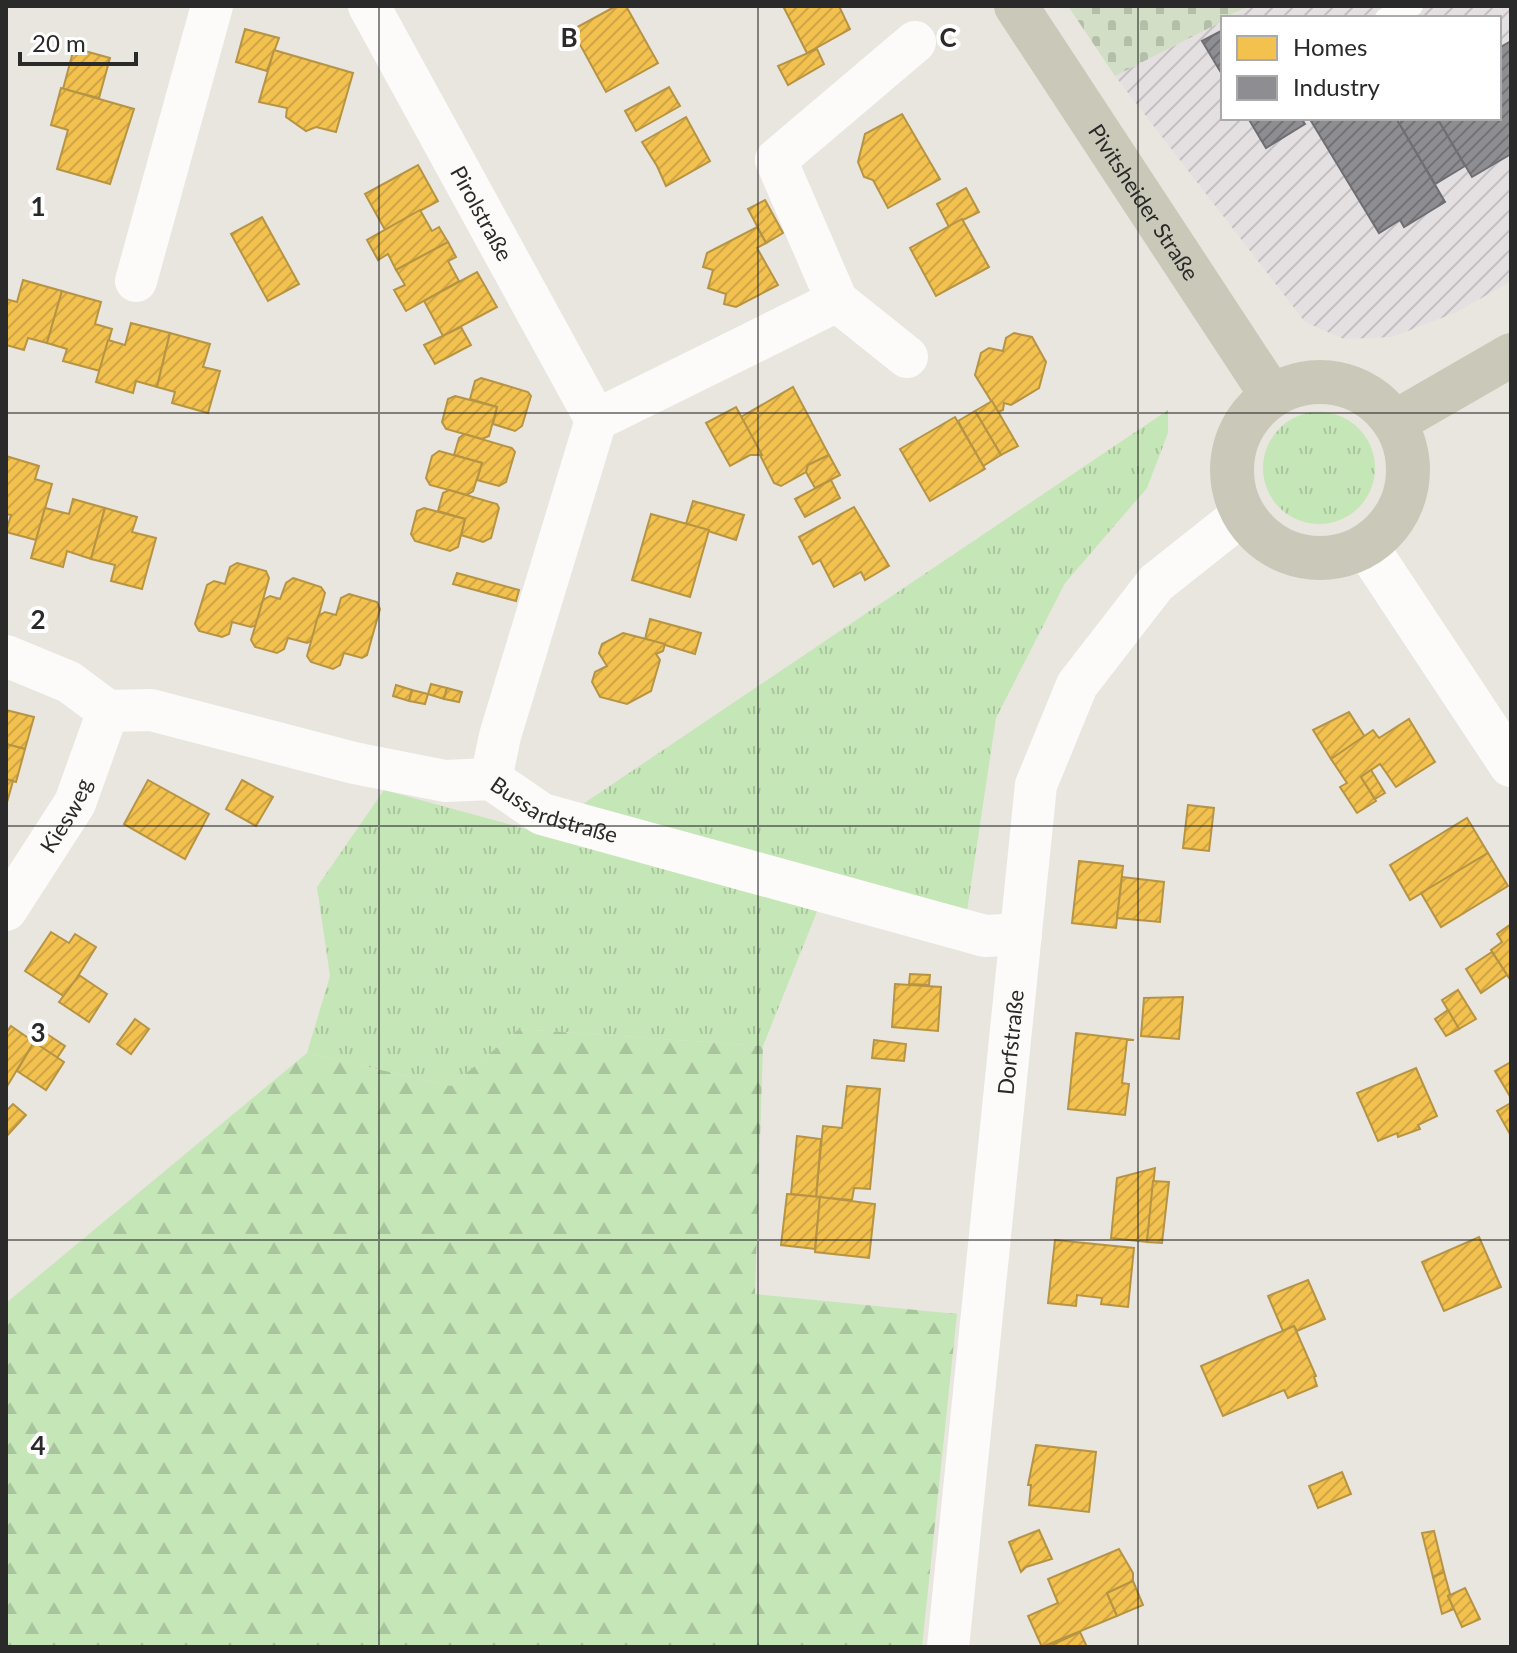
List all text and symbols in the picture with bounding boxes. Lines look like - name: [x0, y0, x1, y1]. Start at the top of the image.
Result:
- scale bar: [20, 16, 136, 66]
- legend: [1221, 16, 1501, 120]
- text: B: [560, 21, 578, 53]
- text: C: [939, 21, 957, 53]
- text: 20 m: [32, 28, 86, 57]
- text: Homes: [1293, 32, 1367, 61]
- text: Industry: [1293, 72, 1380, 101]
- street label: Pivitsheider Straße: [1083, 118, 1205, 285]
- street label: Pirolstraße: [446, 161, 519, 265]
- text: 1: [30, 190, 46, 222]
- text: 2: [30, 603, 46, 635]
- street label: Bussardstraße: [486, 770, 621, 848]
- street label: Kiesweg: [33, 775, 96, 857]
- street label: Dorfstraße: [991, 988, 1029, 1096]
- text: 3: [30, 1016, 46, 1048]
- text: 4: [30, 1429, 46, 1461]

